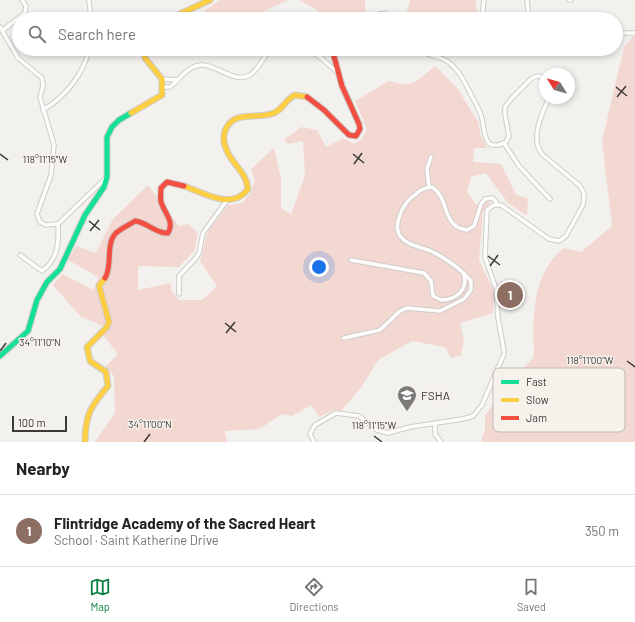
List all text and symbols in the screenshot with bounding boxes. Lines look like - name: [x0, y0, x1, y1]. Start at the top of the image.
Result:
- search box: [12, 12, 623, 56]
- icon: search: [26, 23, 48, 45]
- text: Search here: [58, 25, 136, 43]
- north arrow: [539, 68, 575, 104]
- text: 118°11'15"W: [23, 153, 67, 165]
- your location: [309, 257, 329, 277]
- pin: 1: [497, 280, 523, 310]
- text: 34°11'10"N: [19, 336, 61, 348]
- text: 118°11'00"W: [566, 354, 614, 366]
- legend: [493, 368, 625, 432]
- text: Fast: [526, 375, 547, 388]
- school or university icon: FSHA: [396, 384, 418, 412]
- place label: FSHA: [421, 388, 450, 402]
- text: Slow: [526, 393, 549, 406]
- text: Jam: [526, 411, 547, 424]
- scale bar: [12, 414, 67, 433]
- text: 100 m: [18, 416, 46, 429]
- text: 34°11'00"N: [128, 418, 172, 430]
- text: 118°11'15"W: [352, 419, 396, 431]
- text: Nearby: [16, 458, 70, 478]
- text: Flintridge Academy of the Sacred Heart: [54, 514, 316, 532]
- text: 1: [27, 523, 31, 539]
- text: 350 m: [585, 523, 619, 539]
- text: School · Saint Katherine Drive: [54, 532, 219, 548]
- tab: Map: [89, 576, 111, 613]
- tab: Directions: [289, 576, 339, 613]
- tab: Saved: [517, 576, 546, 613]

